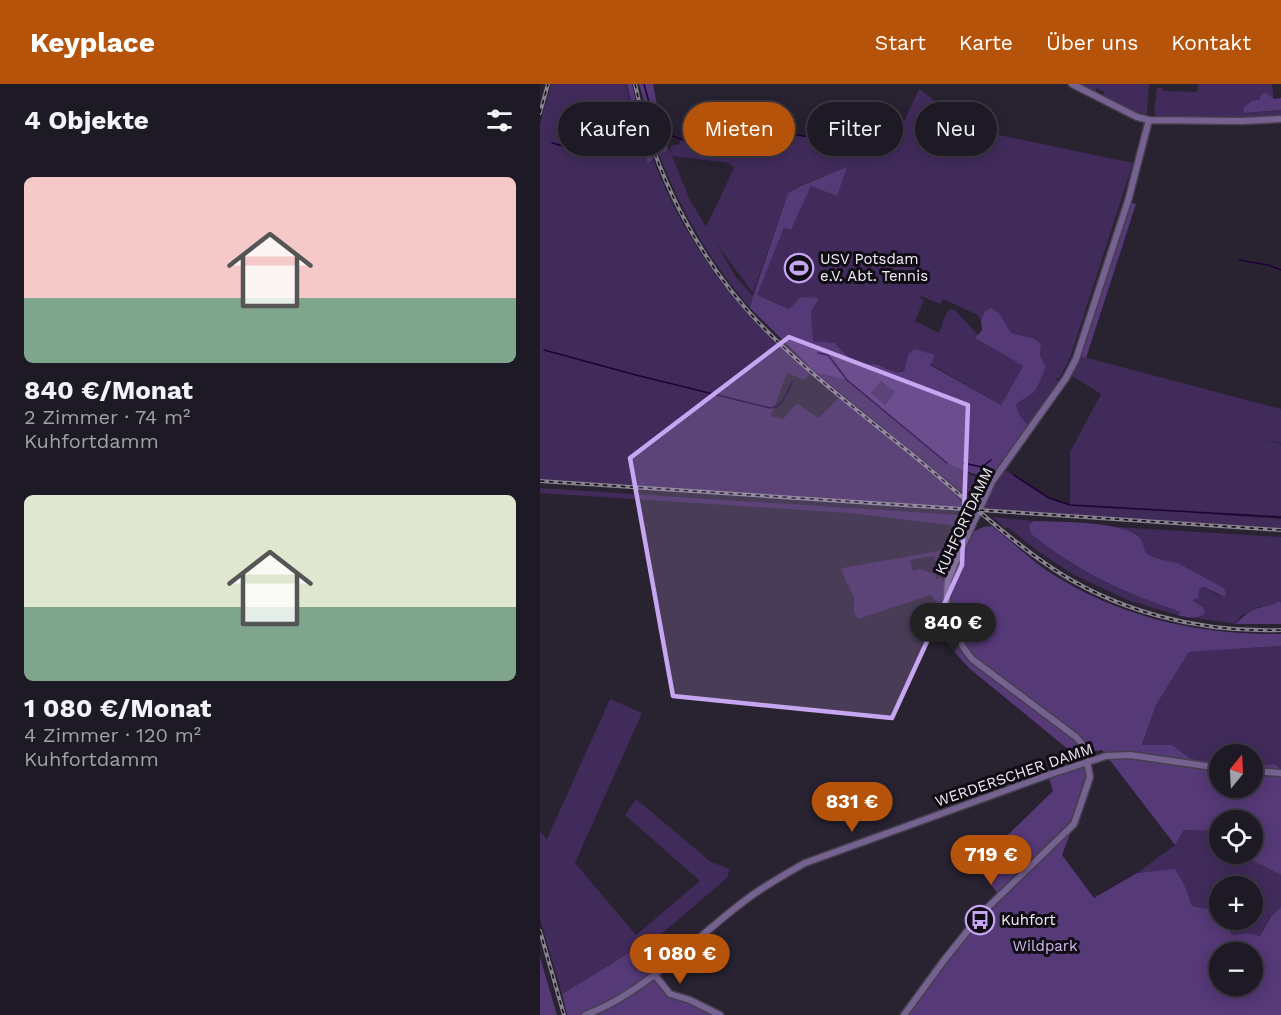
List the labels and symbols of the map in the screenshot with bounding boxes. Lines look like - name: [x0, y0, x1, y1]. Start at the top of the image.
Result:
- place label: USV Potsdam e.V. Abt. Tennis: [820, 250, 928, 285]
- sports icon: USV Potsdam e.V. Abt. Tennis: [783, 252, 815, 284]
- street label: KUHFORTDAMM: [931, 464, 997, 578]
- pin: 840 €: [911, 603, 995, 654]
- street label: WERDERSCHER DAMM: [933, 739, 1095, 811]
- north arrow: [1209, 744, 1263, 798]
- pin: 831 €: [810, 782, 894, 833]
- pin: 719 €: [949, 835, 1033, 886]
- bus stop icon: Kuhfort: [964, 904, 996, 936]
- place label: Kuhfort: [1001, 911, 1056, 929]
- pin: 1 080 €: [625, 934, 735, 985]
- park label: Wildpark: [1013, 937, 1078, 955]

